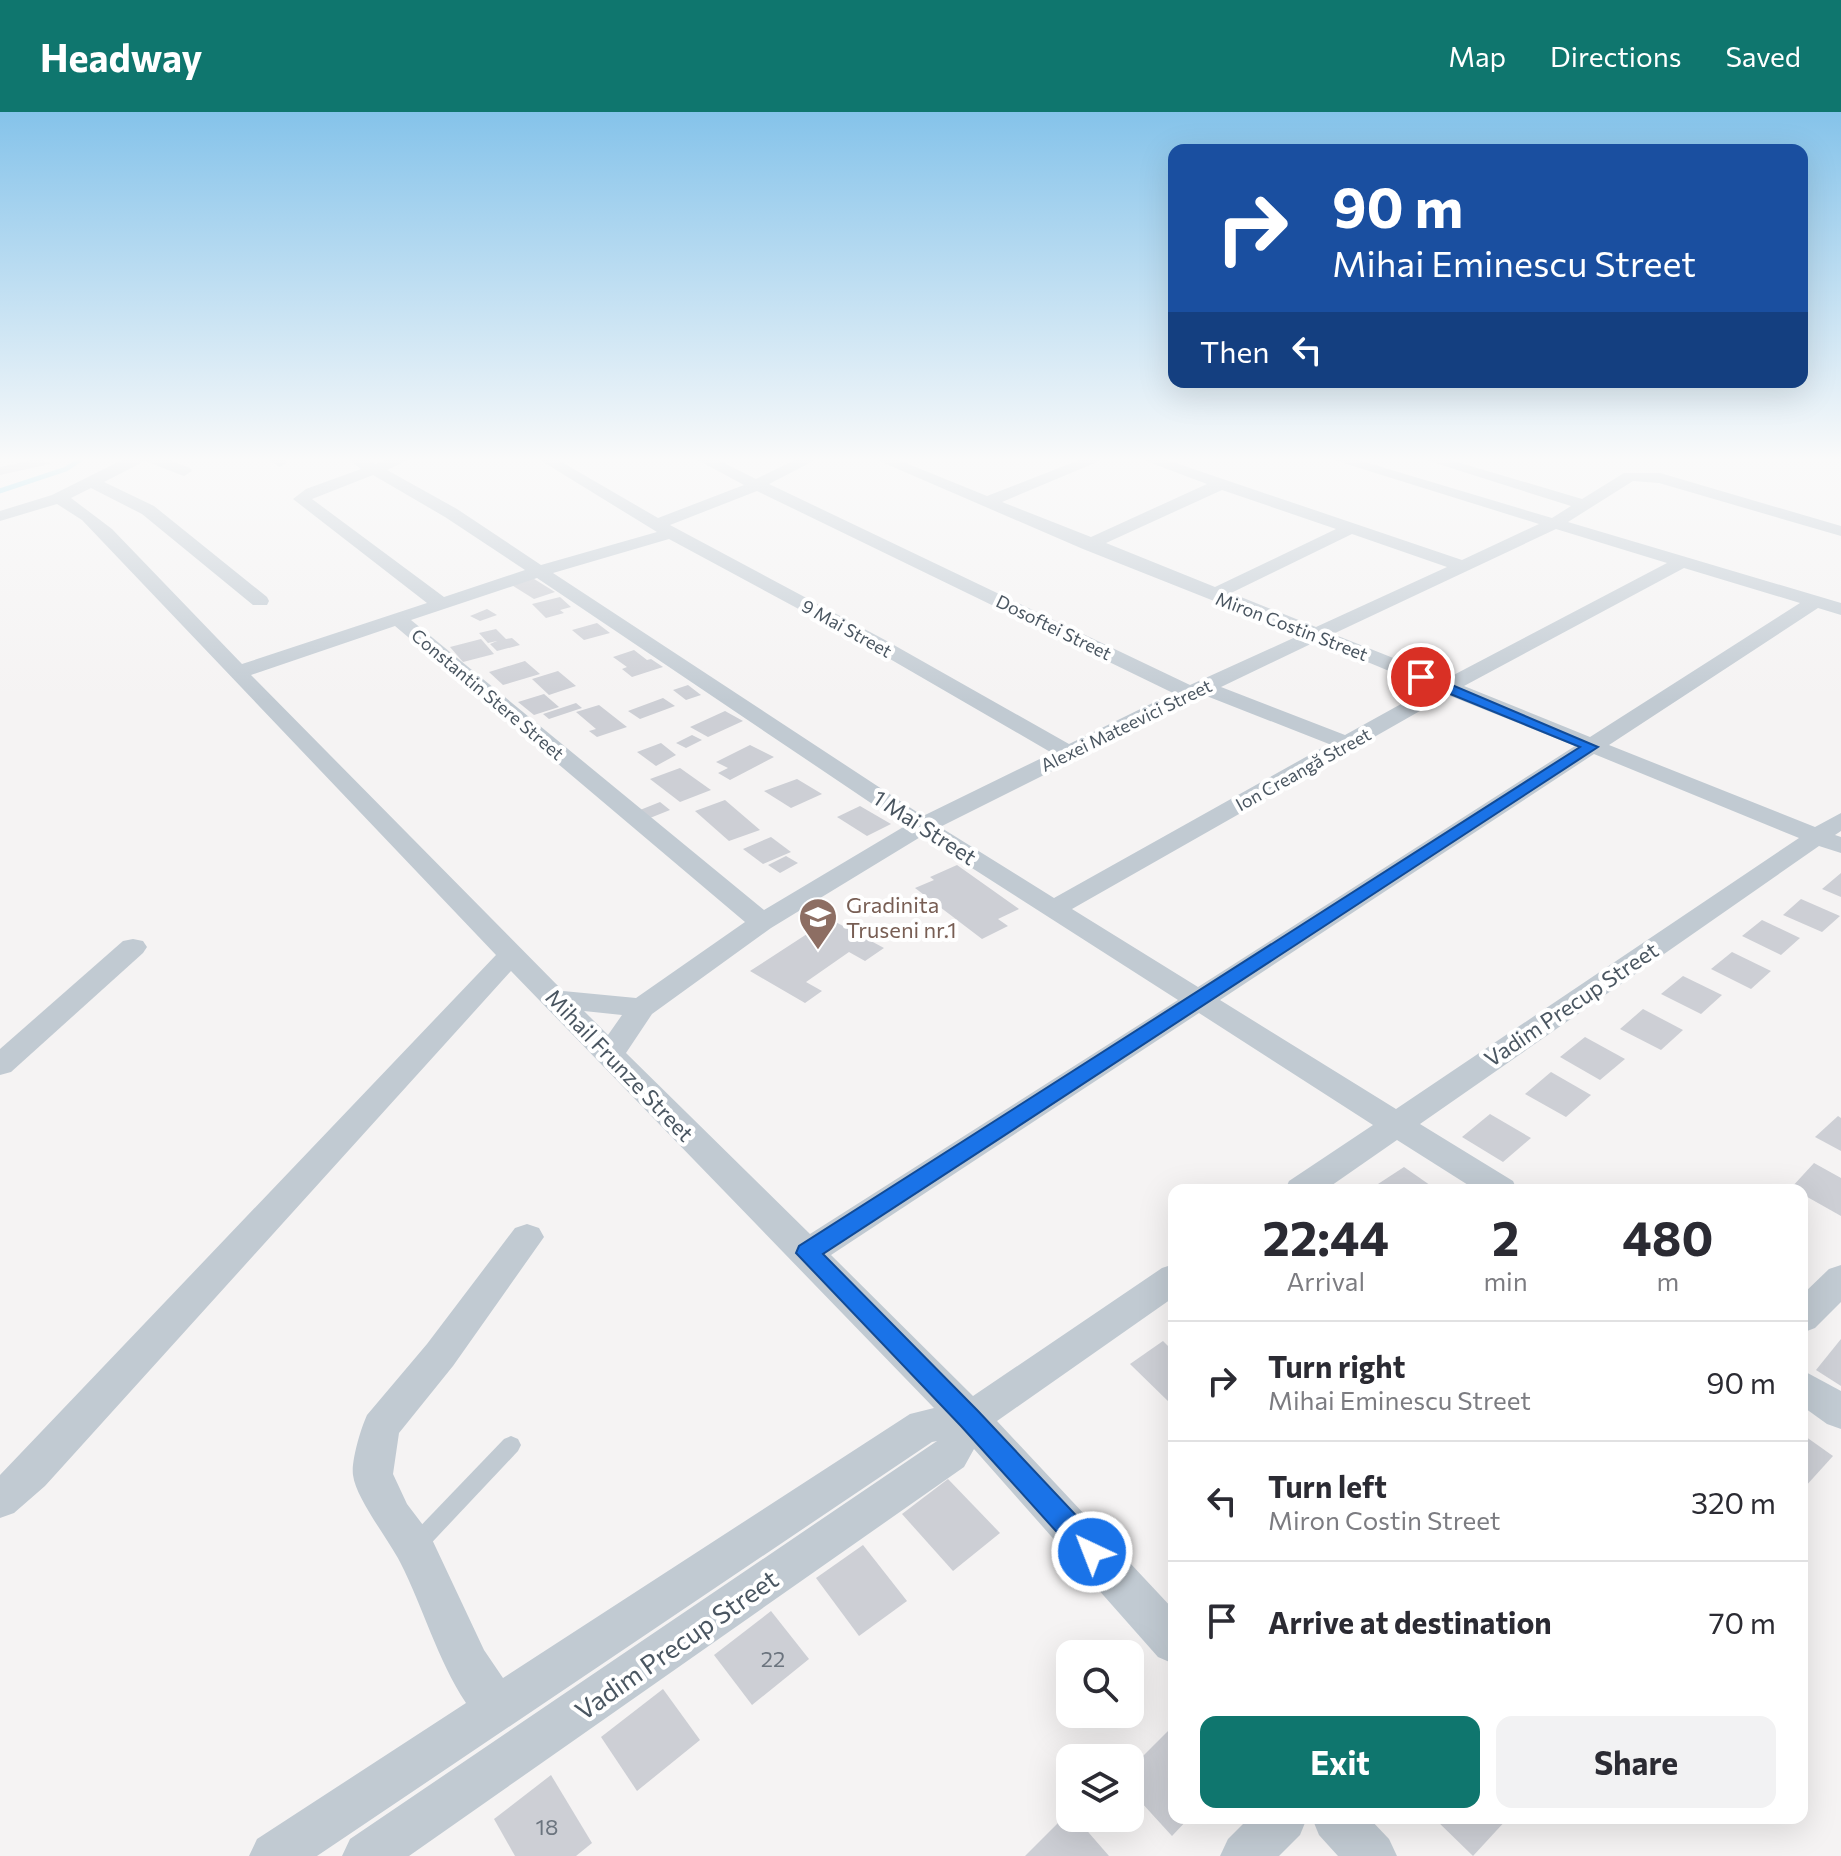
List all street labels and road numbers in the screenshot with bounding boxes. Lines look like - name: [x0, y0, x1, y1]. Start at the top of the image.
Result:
- street label: Miron Costin Street: [1213, 587, 1371, 665]
- street label: Dosoftei Street: [993, 590, 1115, 664]
- street label: 9 Mai Street: [798, 594, 896, 662]
- street label: Constantin Stere Street: [407, 624, 569, 764]
- street label: Alexei Mateevici Street: [1037, 674, 1215, 776]
- street label: Ion Creangă Street: [1232, 723, 1374, 815]
- street label: 1 Mai Street: [868, 784, 982, 870]
- street label: Vadim Precup Street: [1479, 936, 1663, 1072]
- street label: Mihail Frunze Street: [540, 983, 700, 1147]
- street label: Vadim Precup Street: [569, 1562, 783, 1726]

